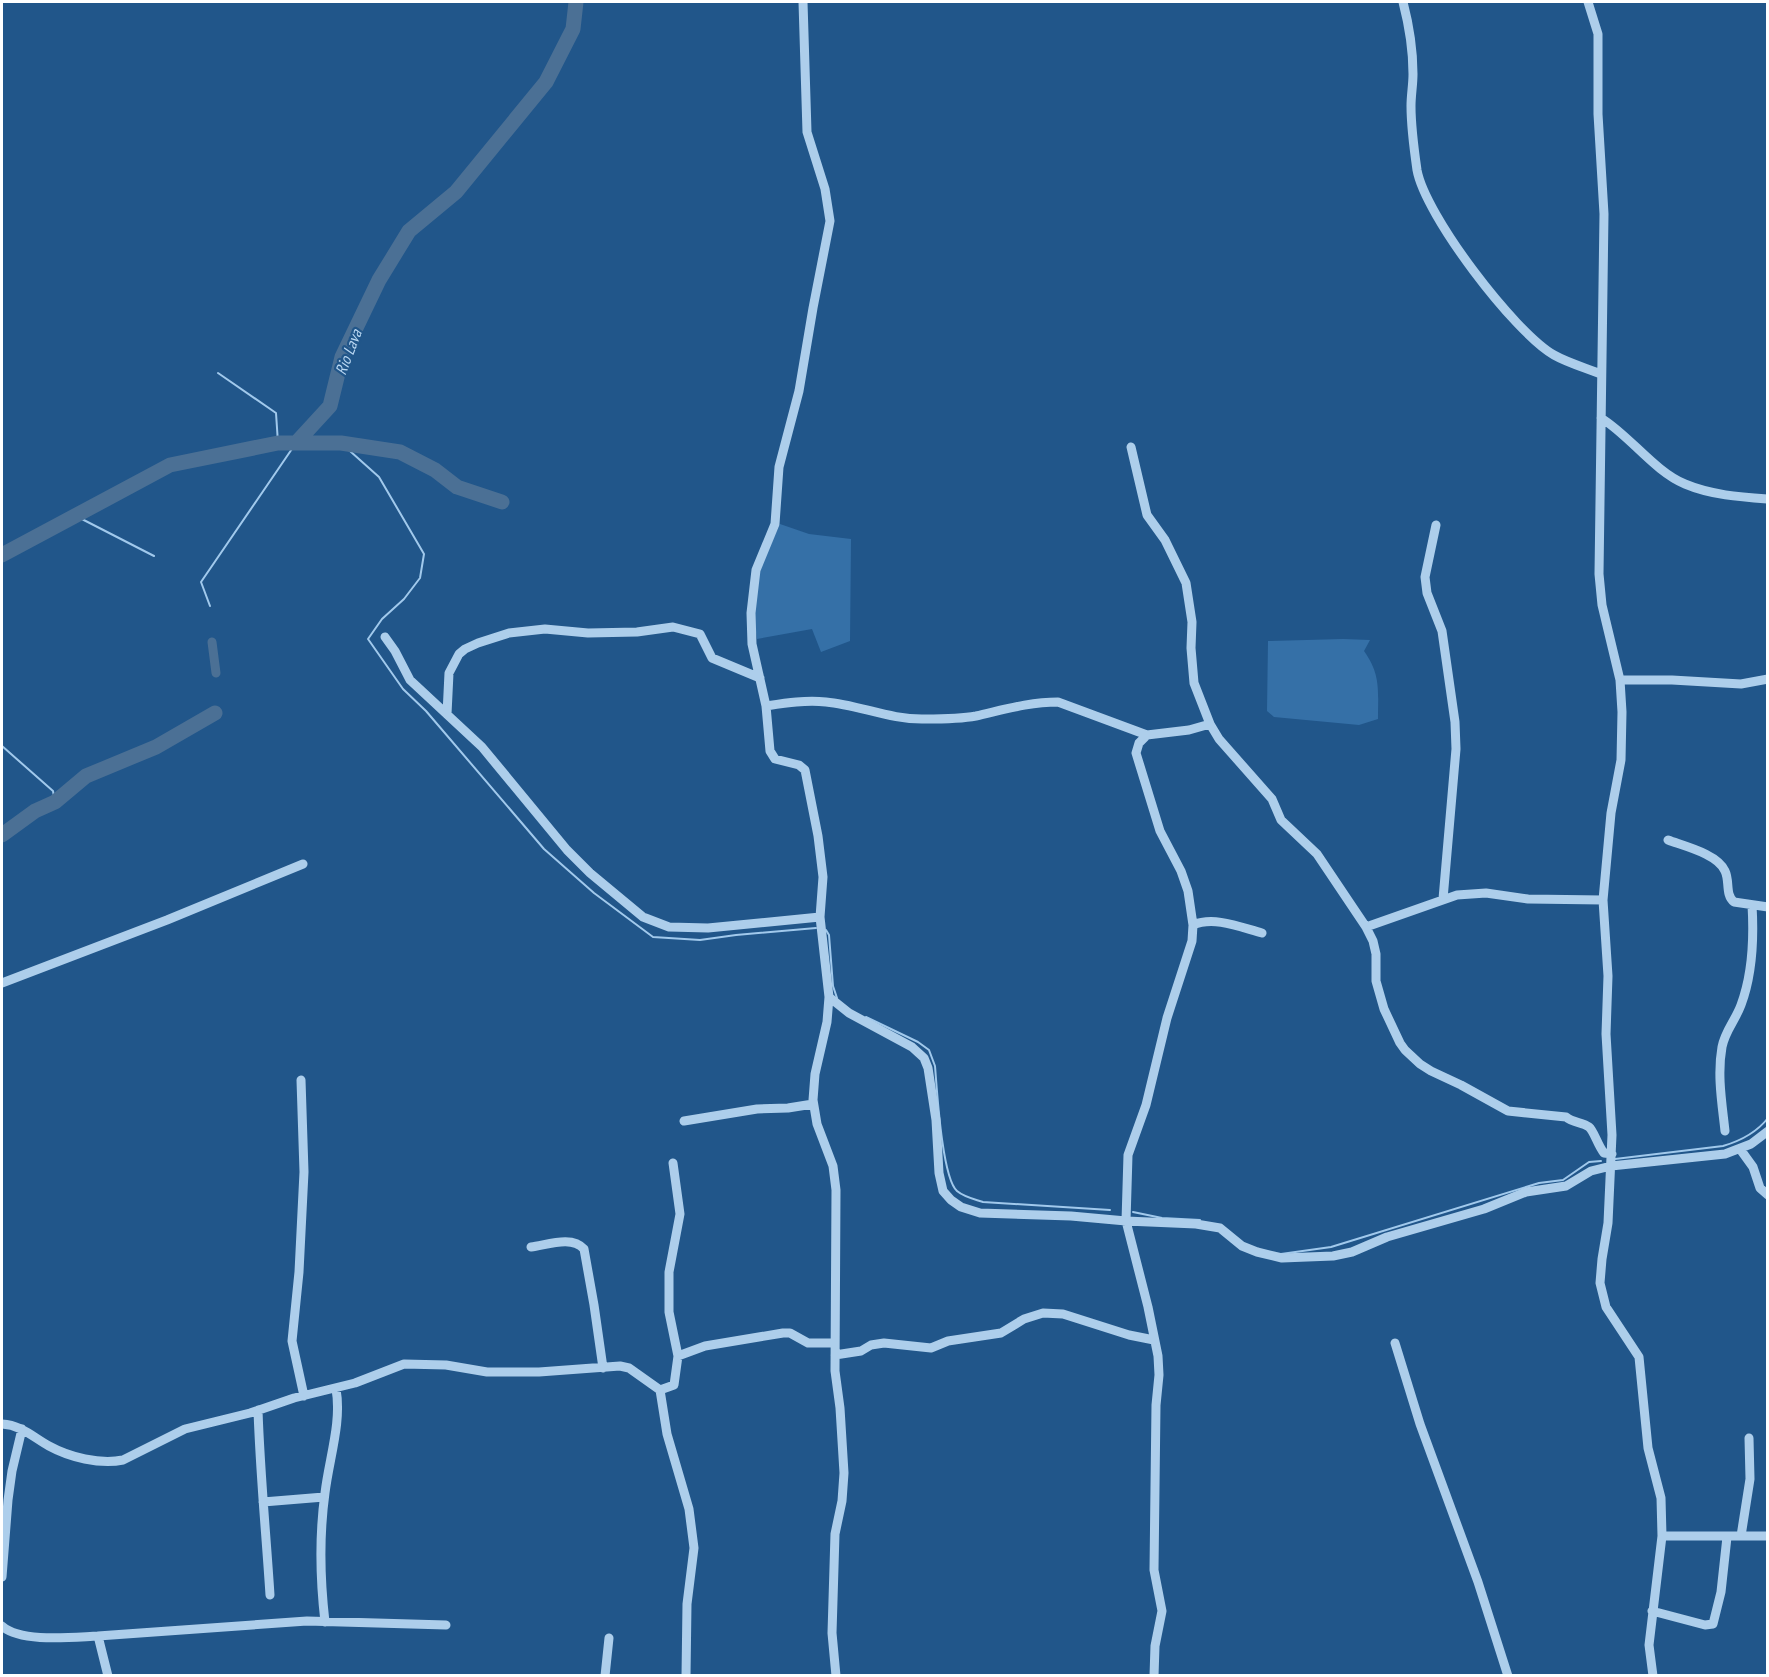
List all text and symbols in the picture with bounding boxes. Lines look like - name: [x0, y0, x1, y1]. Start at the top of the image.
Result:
- water label: Rio Lava: [330, 325, 366, 377]

